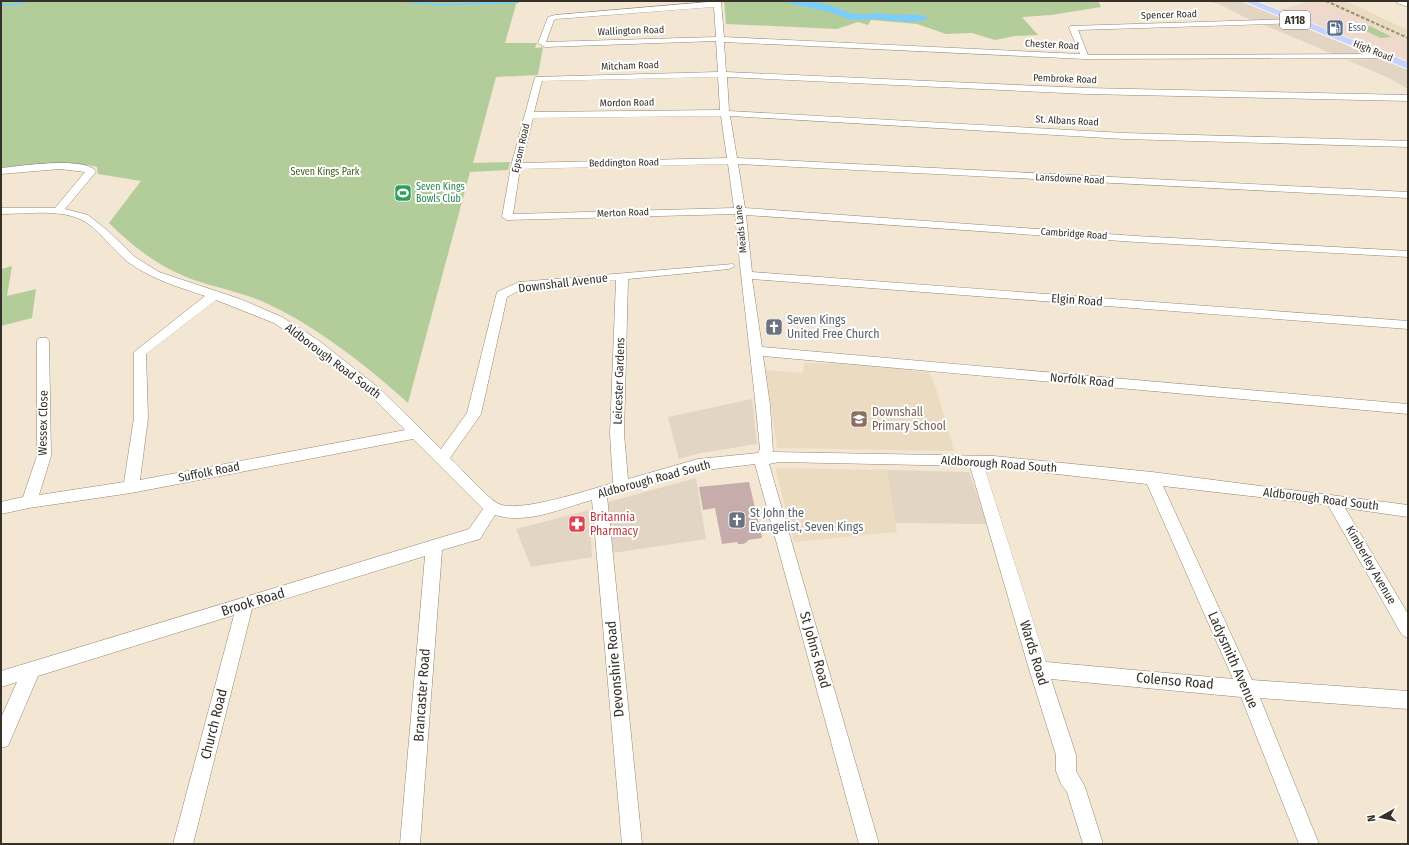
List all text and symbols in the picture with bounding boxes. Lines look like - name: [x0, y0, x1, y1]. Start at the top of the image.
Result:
- street label: Spencer Road: [1141, 8, 1197, 22]
- road number: A118: [1280, 11, 1310, 29]
- fuel station icon: Esso: [1325, 18, 1345, 38]
- place label: Esso: [1348, 22, 1366, 34]
- street label: Wallington Road: [598, 24, 664, 38]
- street label: Chester Road: [1025, 38, 1079, 52]
- street label: High Road: [1351, 38, 1395, 64]
- street label: Mitcham Road: [601, 59, 659, 73]
- street label: Pembroke Road: [1033, 72, 1097, 86]
- street label: Mordon Road: [600, 97, 654, 109]
- street label: St. Albans Road: [1035, 113, 1099, 129]
- street label: Epsom Road: [510, 122, 532, 174]
- street label: Beddington Road: [589, 156, 659, 170]
- park label: Seven Kings Park: [291, 166, 360, 178]
- street label: Lansdowne Road: [1035, 171, 1105, 187]
- place label: Seven Kings Bowls Club: [416, 181, 465, 205]
- sports icon: Seven Kings Bowls Club: [393, 183, 413, 203]
- street label: Meads Lane: [733, 204, 749, 254]
- street label: Merton Road: [597, 206, 649, 220]
- street label: Cambridge Road: [1040, 226, 1108, 242]
- street label: Downshall Avenue: [518, 271, 609, 295]
- street label: Elgin Road: [1051, 291, 1103, 309]
- place label: Seven Kings United Free Church: [787, 313, 880, 341]
- church icon: Seven Kings United Free Church: [764, 317, 784, 337]
- street label: Aldborough Road South: [282, 320, 384, 402]
- street label: Leicester Gardens: [610, 337, 628, 425]
- street label: Norfolk Road: [1049, 370, 1115, 390]
- street label: Wessex Close: [35, 390, 51, 456]
- place label: Downshall Primary School: [872, 405, 946, 433]
- school or university icon: Downshall Primary School: [849, 409, 869, 429]
- street label: Aldborough Road South: [941, 453, 1057, 475]
- street label: Aldborough Road South: [596, 457, 712, 501]
- street label: Suffolk Road: [177, 459, 241, 485]
- street label: Aldborough Road South: [1262, 485, 1380, 513]
- place label: St John the Evangelist, Seven Kings: [750, 506, 863, 534]
- place label: Britannia Pharmacy: [590, 510, 639, 538]
- church icon: St John the Evangelist, Seven Kings: [727, 510, 747, 530]
- pharmacy icon: Britannia Pharmacy: [567, 514, 587, 534]
- street label: Kimberley Avenue: [1343, 523, 1399, 607]
- street label: Brook Road: [219, 584, 287, 620]
- street label: Ladysmith Avenue: [1204, 609, 1262, 711]
- street label: St Johns Road: [796, 610, 834, 690]
- street label: Wards Road: [1016, 618, 1052, 688]
- street label: Devonshire Road: [602, 620, 628, 718]
- street label: Brancaster Road: [410, 648, 434, 742]
- street label: Colenso Road: [1136, 669, 1214, 693]
- street label: Church Road: [197, 687, 231, 761]
- north arrow: [1361, 797, 1401, 837]
- text: N: [1365, 814, 1378, 822]

